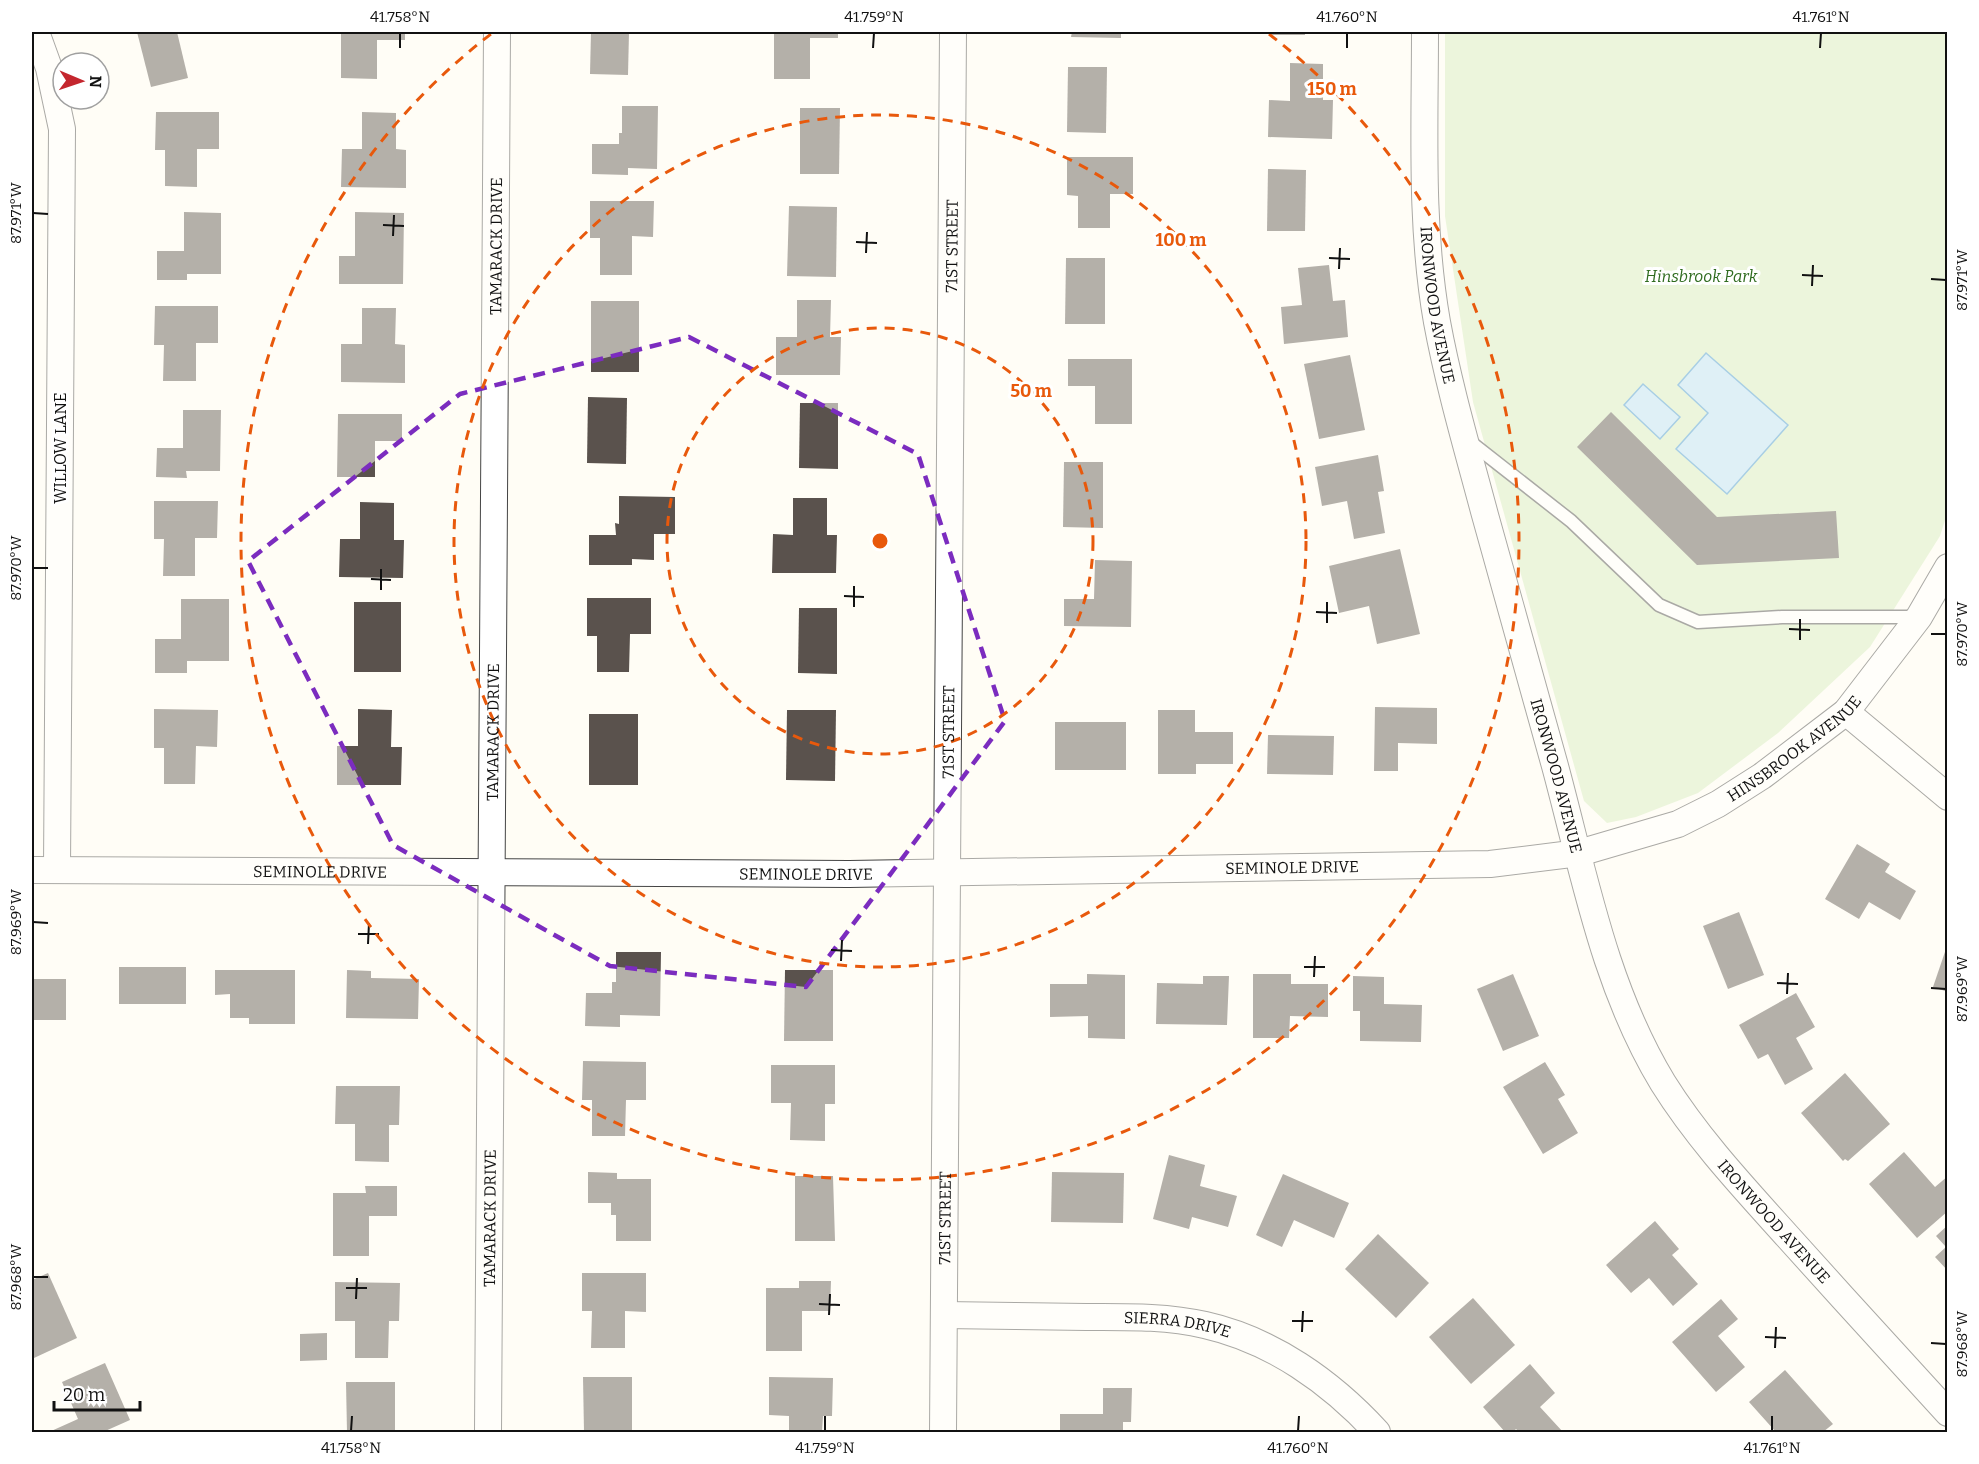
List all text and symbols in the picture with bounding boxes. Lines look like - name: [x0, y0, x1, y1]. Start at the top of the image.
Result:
- text: 41.758°N: [370, 8, 430, 26]
- text: 41.759°N: [844, 8, 904, 26]
- text: 41.760°N: [1316, 8, 1378, 26]
- text: 41.761°N: [1792, 8, 1850, 26]
- north arrow: [51, 51, 111, 111]
- text: N: [86, 75, 105, 88]
- text: 150 m: [1307, 78, 1357, 100]
- street label: TAMARACK DRIVE: [486, 177, 506, 315]
- text: 87.971°W: [7, 181, 25, 244]
- street label: 71ST STREET: [942, 199, 962, 293]
- street label: IRONWOOD AVENUE: [1416, 226, 1459, 386]
- text: 100 m: [1155, 229, 1207, 251]
- text: 87.971°W: [1953, 248, 1971, 311]
- park label: Hinsbrook Park: [1645, 267, 1758, 286]
- text: 50 m: [1010, 380, 1052, 402]
- street label: WILLOW LANE: [51, 392, 70, 504]
- centre of rings: [870, 531, 890, 551]
- text: 87.970°W: [7, 535, 25, 601]
- text: 87.970°W: [1953, 601, 1971, 667]
- street label: TAMARACK DRIVE: [483, 663, 503, 801]
- street label: 71ST STREET: [939, 685, 958, 779]
- street label: HINSBROOK AVENUE: [1724, 692, 1865, 806]
- street label: IRONWOOD AVENUE: [1526, 696, 1586, 855]
- street label: SEMINOLE DRIVE: [1225, 857, 1359, 878]
- street label: SEMINOLE DRIVE: [253, 862, 387, 882]
- street label: SEMINOLE DRIVE: [739, 864, 873, 884]
- text: 87.969°W: [7, 888, 25, 955]
- text: 87.969°W: [1953, 955, 1971, 1022]
- street label: TAMARACK DRIVE: [480, 1149, 500, 1287]
- street label: IRONWOOD AVENUE: [1714, 1156, 1834, 1287]
- street label: 71ST STREET: [935, 1171, 955, 1265]
- text: 87.968°W: [7, 1243, 25, 1310]
- street label: SIERRA DRIVE: [1124, 1308, 1233, 1342]
- text: 87.968°W: [1953, 1310, 1971, 1377]
- scale bar: [54, 1374, 140, 1412]
- text: 20 m: [63, 1384, 105, 1406]
- text: 41.758°N: [321, 1439, 381, 1457]
- text: 41.759°N: [795, 1439, 855, 1457]
- text: 41.760°N: [1267, 1439, 1329, 1457]
- text: 41.761°N: [1743, 1439, 1801, 1457]

